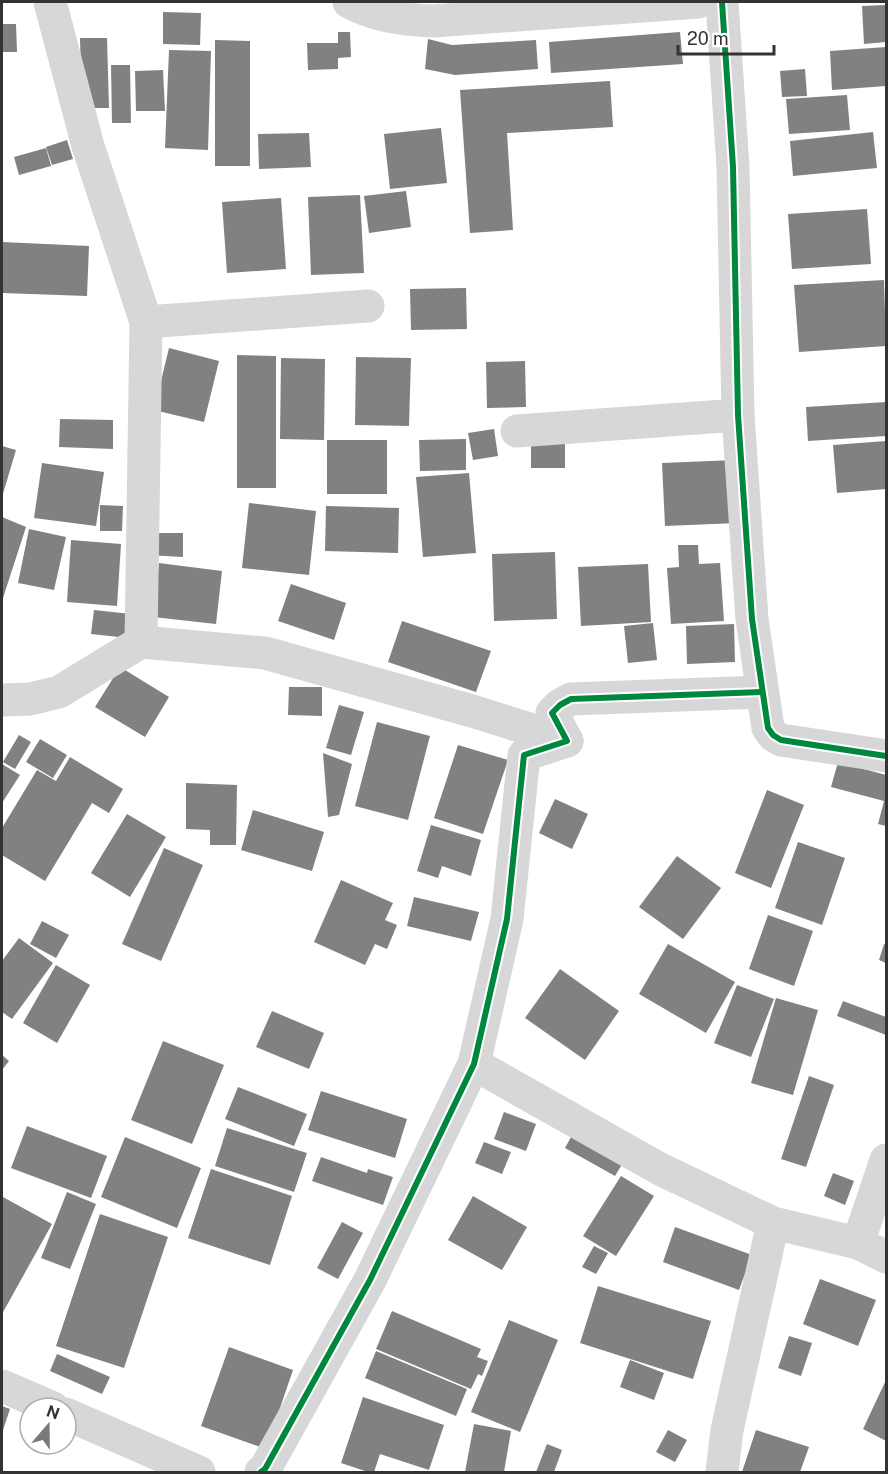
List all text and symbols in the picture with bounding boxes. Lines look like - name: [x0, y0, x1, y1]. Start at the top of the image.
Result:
- scale bar: [678, 18, 774, 56]
- text: 20 m: [687, 28, 729, 49]
- north arrow: [18, 1396, 78, 1456]
- text: N: [44, 1401, 62, 1423]

